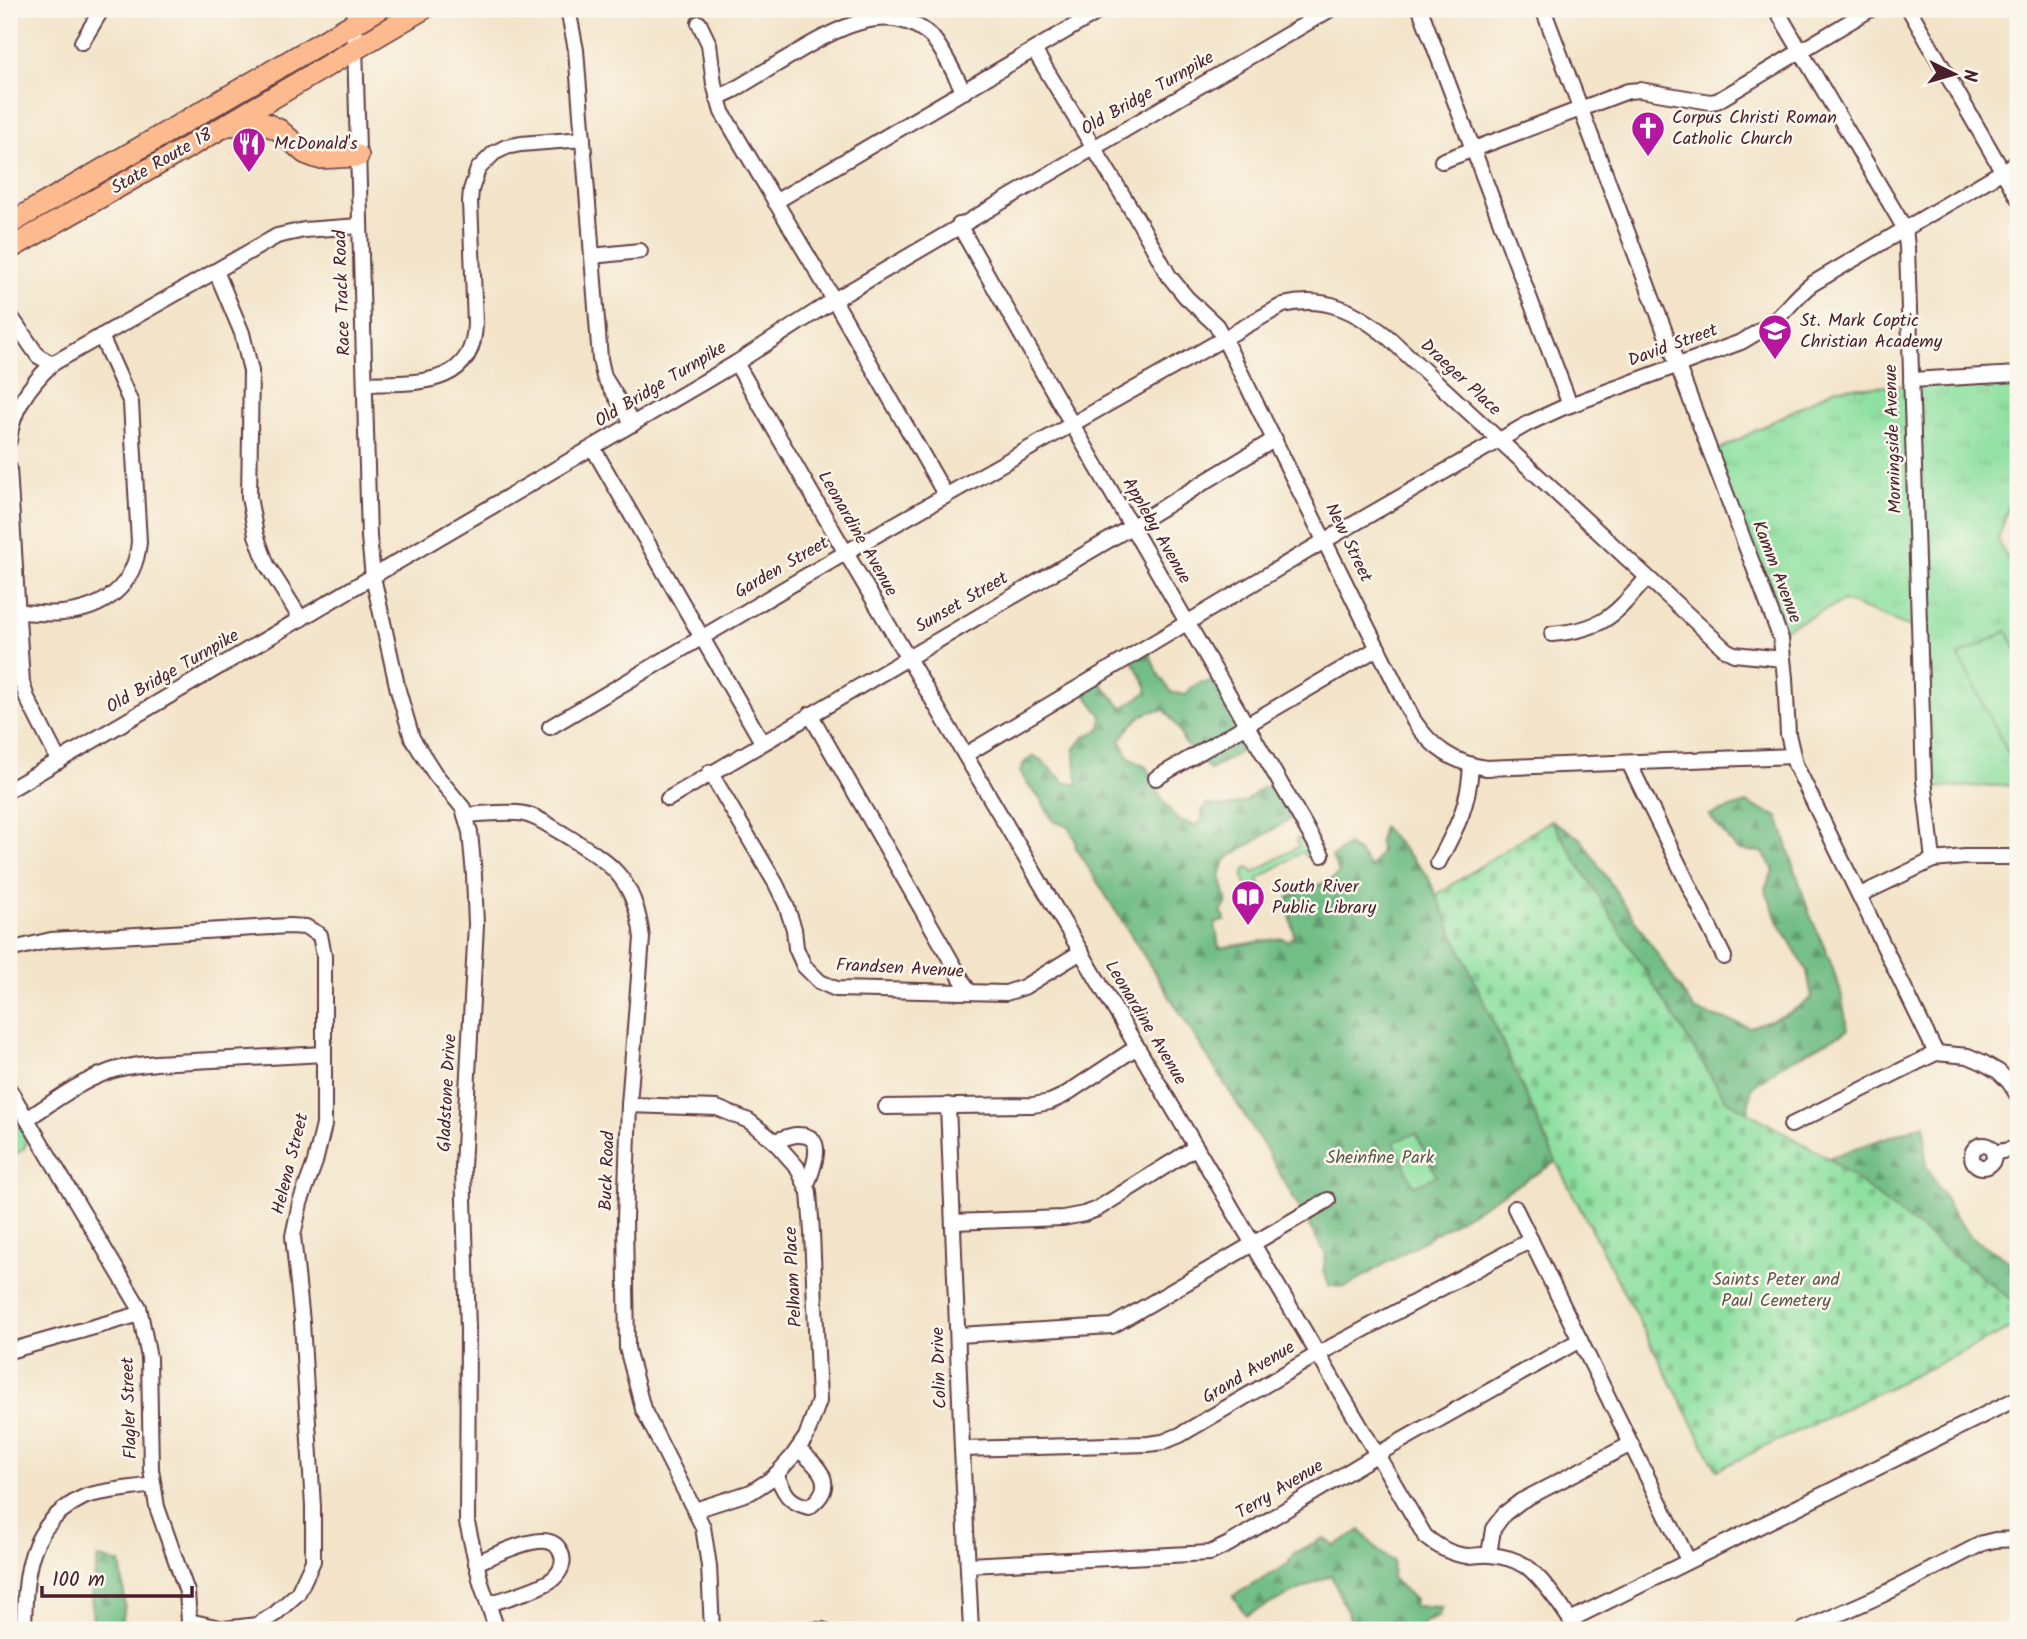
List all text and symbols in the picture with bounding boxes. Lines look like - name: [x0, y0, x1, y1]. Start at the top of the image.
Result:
- north arrow: [1918, 38, 1988, 108]
- street label: Old Bridge Turnpike: [1076, 44, 1220, 144]
- text: N: [1953, 68, 1984, 83]
- place label: Corpus Christi Roman Catholic Church: [1672, 104, 1837, 154]
- church icon: Corpus Christi Roman Catholic Church: [1629, 109, 1667, 158]
- street label: State Route 18: [106, 121, 218, 203]
- restaurant icon: McDonald's: [230, 125, 268, 174]
- place label: McDonald's: [274, 130, 358, 159]
- street label: Race Track Road: [326, 228, 360, 357]
- place label: St. Mark Coptic Christian Academy: [1800, 307, 1943, 357]
- school or university icon: St. Mark Coptic Christian Academy: [1756, 312, 1794, 361]
- street label: David Street: [1624, 316, 1723, 376]
- street label: Draeger Place: [1413, 332, 1507, 424]
- street label: Old Bridge Turnpike: [589, 334, 733, 436]
- street label: Morningside Avenue: [1877, 364, 1911, 514]
- street label: Leonardine Avenue: [809, 466, 905, 602]
- street label: Appleby Avenue: [1114, 472, 1198, 590]
- street label: New Street: [1316, 498, 1380, 589]
- street label: Kamm Avenue: [1743, 516, 1809, 628]
- street label: Garden Street: [729, 529, 836, 607]
- street label: Sunset Street: [910, 564, 1015, 641]
- street label: Old Bridge Turnpike: [101, 622, 245, 722]
- place label: South River Public Library: [1272, 873, 1377, 923]
- library icon: South River Public Library: [1229, 878, 1267, 927]
- street label: Frandsen Avenue: [835, 951, 965, 987]
- street label: Leonardine Avenue: [1096, 955, 1194, 1091]
- street label: Gladstone Drive: [430, 1033, 466, 1153]
- street label: Helena Street: [264, 1109, 318, 1218]
- street label: Buck Road: [592, 1130, 624, 1211]
- park label: Sheinfine Park: [1326, 1144, 1435, 1173]
- street label: Pelham Place: [777, 1226, 811, 1328]
- park label: Saints Peter and Paul Cemetery: [1713, 1266, 1840, 1316]
- street label: Colin Drive: [924, 1327, 956, 1409]
- street label: Grand Avenue: [1197, 1334, 1301, 1412]
- street label: Flagler Street: [114, 1355, 146, 1460]
- street label: Terry Avenue: [1230, 1452, 1330, 1528]
- scale bar: [42, 1555, 192, 1599]
- text: 100 m: [52, 1564, 105, 1597]

